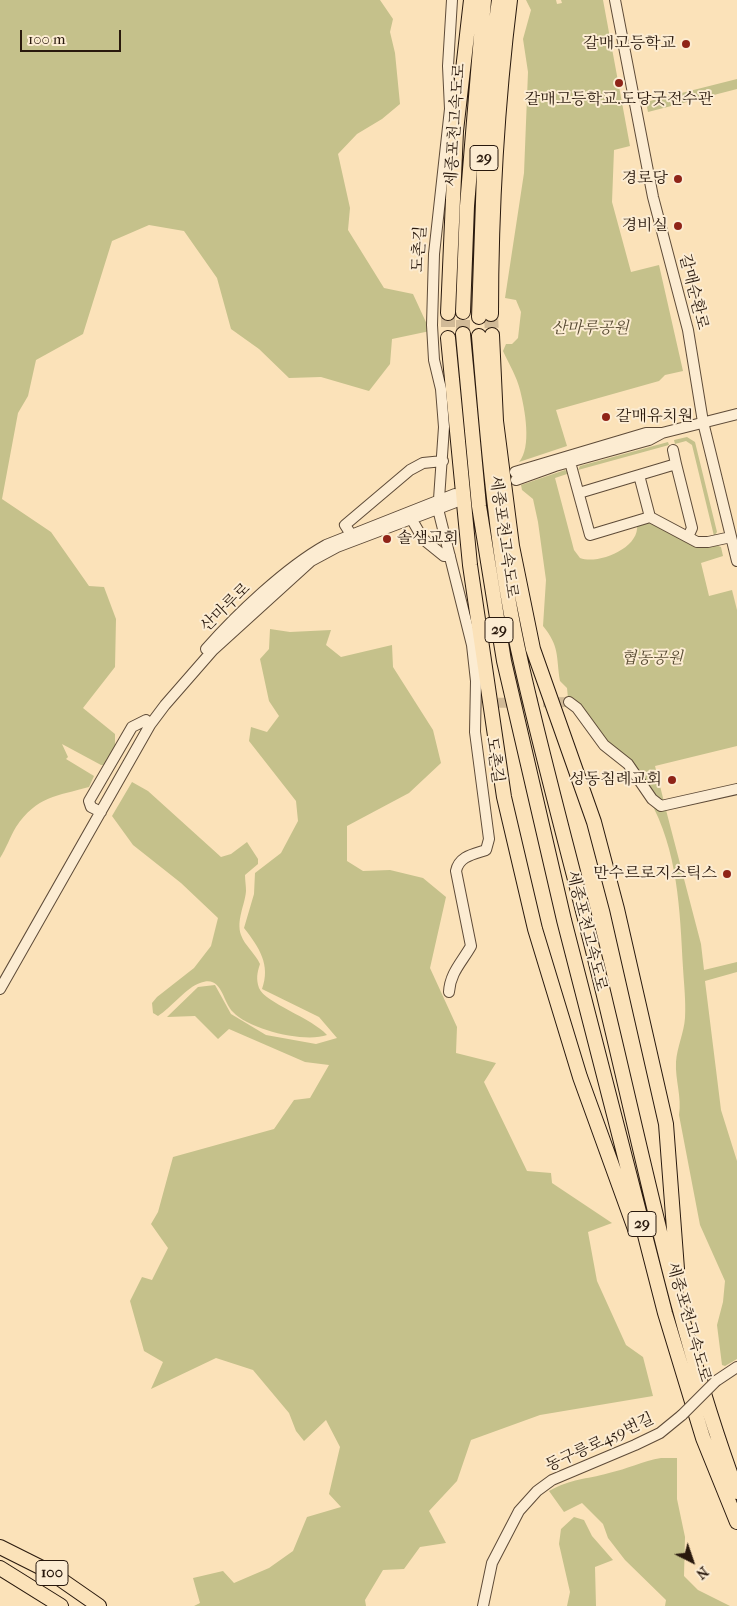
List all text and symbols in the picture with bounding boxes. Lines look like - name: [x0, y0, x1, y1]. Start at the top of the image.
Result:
- scale bar: [22, 20, 124, 52]
- text: 100 m: [28, 30, 66, 48]
- place label: 갈매고등학교: [583, 34, 676, 54]
- marker: 갈매고등학교: [680, 38, 692, 50]
- street label: 세종포천고속도로: [442, 63, 470, 187]
- marker: 갈매고등학교.도당굿전수관: [613, 77, 625, 89]
- place label: 갈매고등학교.도당굿전수관: [525, 90, 713, 110]
- road number: 29: [470, 146, 498, 170]
- place label: 경로당: [622, 169, 668, 189]
- marker: 경로당: [672, 173, 684, 185]
- place label: 경비실: [622, 216, 668, 236]
- marker: 경비실: [672, 220, 684, 232]
- street label: 도촌길: [409, 225, 431, 273]
- street label: 갈매순환로: [674, 252, 712, 332]
- park label: 산마루공원: [551, 319, 629, 339]
- place label: 갈매유치원: [616, 407, 693, 427]
- marker: 갈매유치원: [600, 411, 612, 423]
- street label: 세종포천고속도로: [485, 474, 521, 600]
- place label: 솔샘교회: [397, 529, 459, 549]
- marker: 솔샘교회: [381, 533, 393, 545]
- street label: 산마루로: [197, 580, 255, 636]
- road number: 29: [485, 618, 513, 642]
- park label: 협동공원: [621, 649, 683, 669]
- street label: 도촌길: [481, 736, 507, 784]
- place label: 성동침례교회: [569, 770, 662, 790]
- marker: 성동침례교회: [666, 774, 678, 786]
- place label: 만수르로지스틱스: [593, 864, 717, 884]
- marker: 만수르로지스틱스: [721, 868, 733, 880]
- street label: 세종포천고속도로: [562, 869, 610, 993]
- road number: 29: [628, 1212, 656, 1236]
- street label: 세종포천고속도로: [662, 1260, 714, 1384]
- street label: 동구릉로459번길: [543, 1410, 657, 1476]
- north arrow: [667, 1536, 717, 1586]
- road number: 100: [36, 1560, 68, 1586]
- text: N: [693, 1563, 712, 1583]

